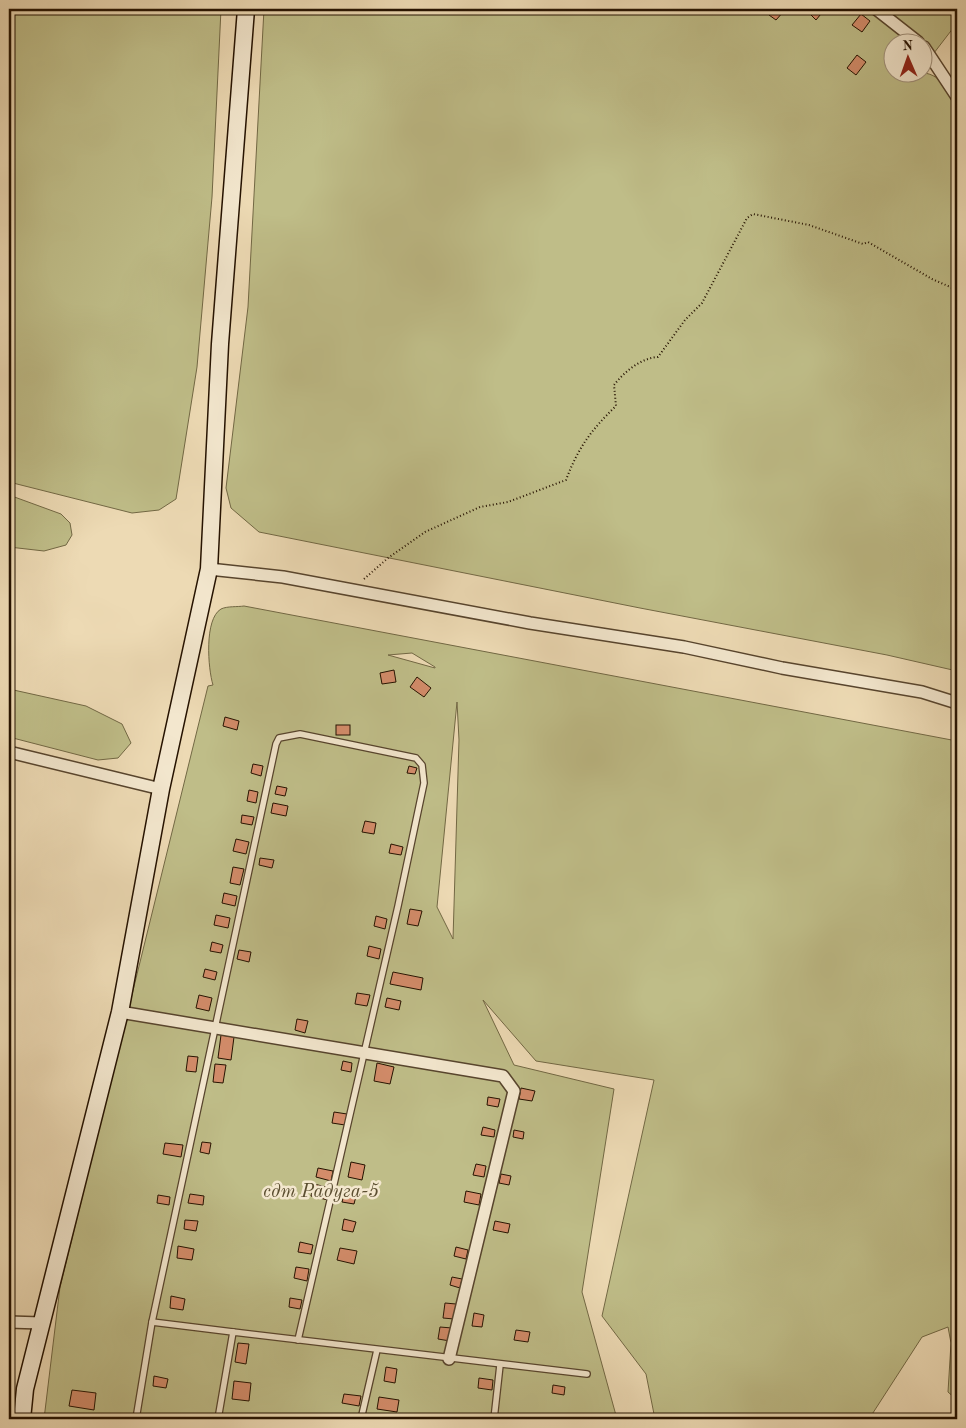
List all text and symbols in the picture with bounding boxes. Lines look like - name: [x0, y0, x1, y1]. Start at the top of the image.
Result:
- north arrow: [884, 32, 934, 82]
- text: N: [902, 39, 913, 53]
- park label: сдт Радуга-5: [263, 1182, 379, 1202]

